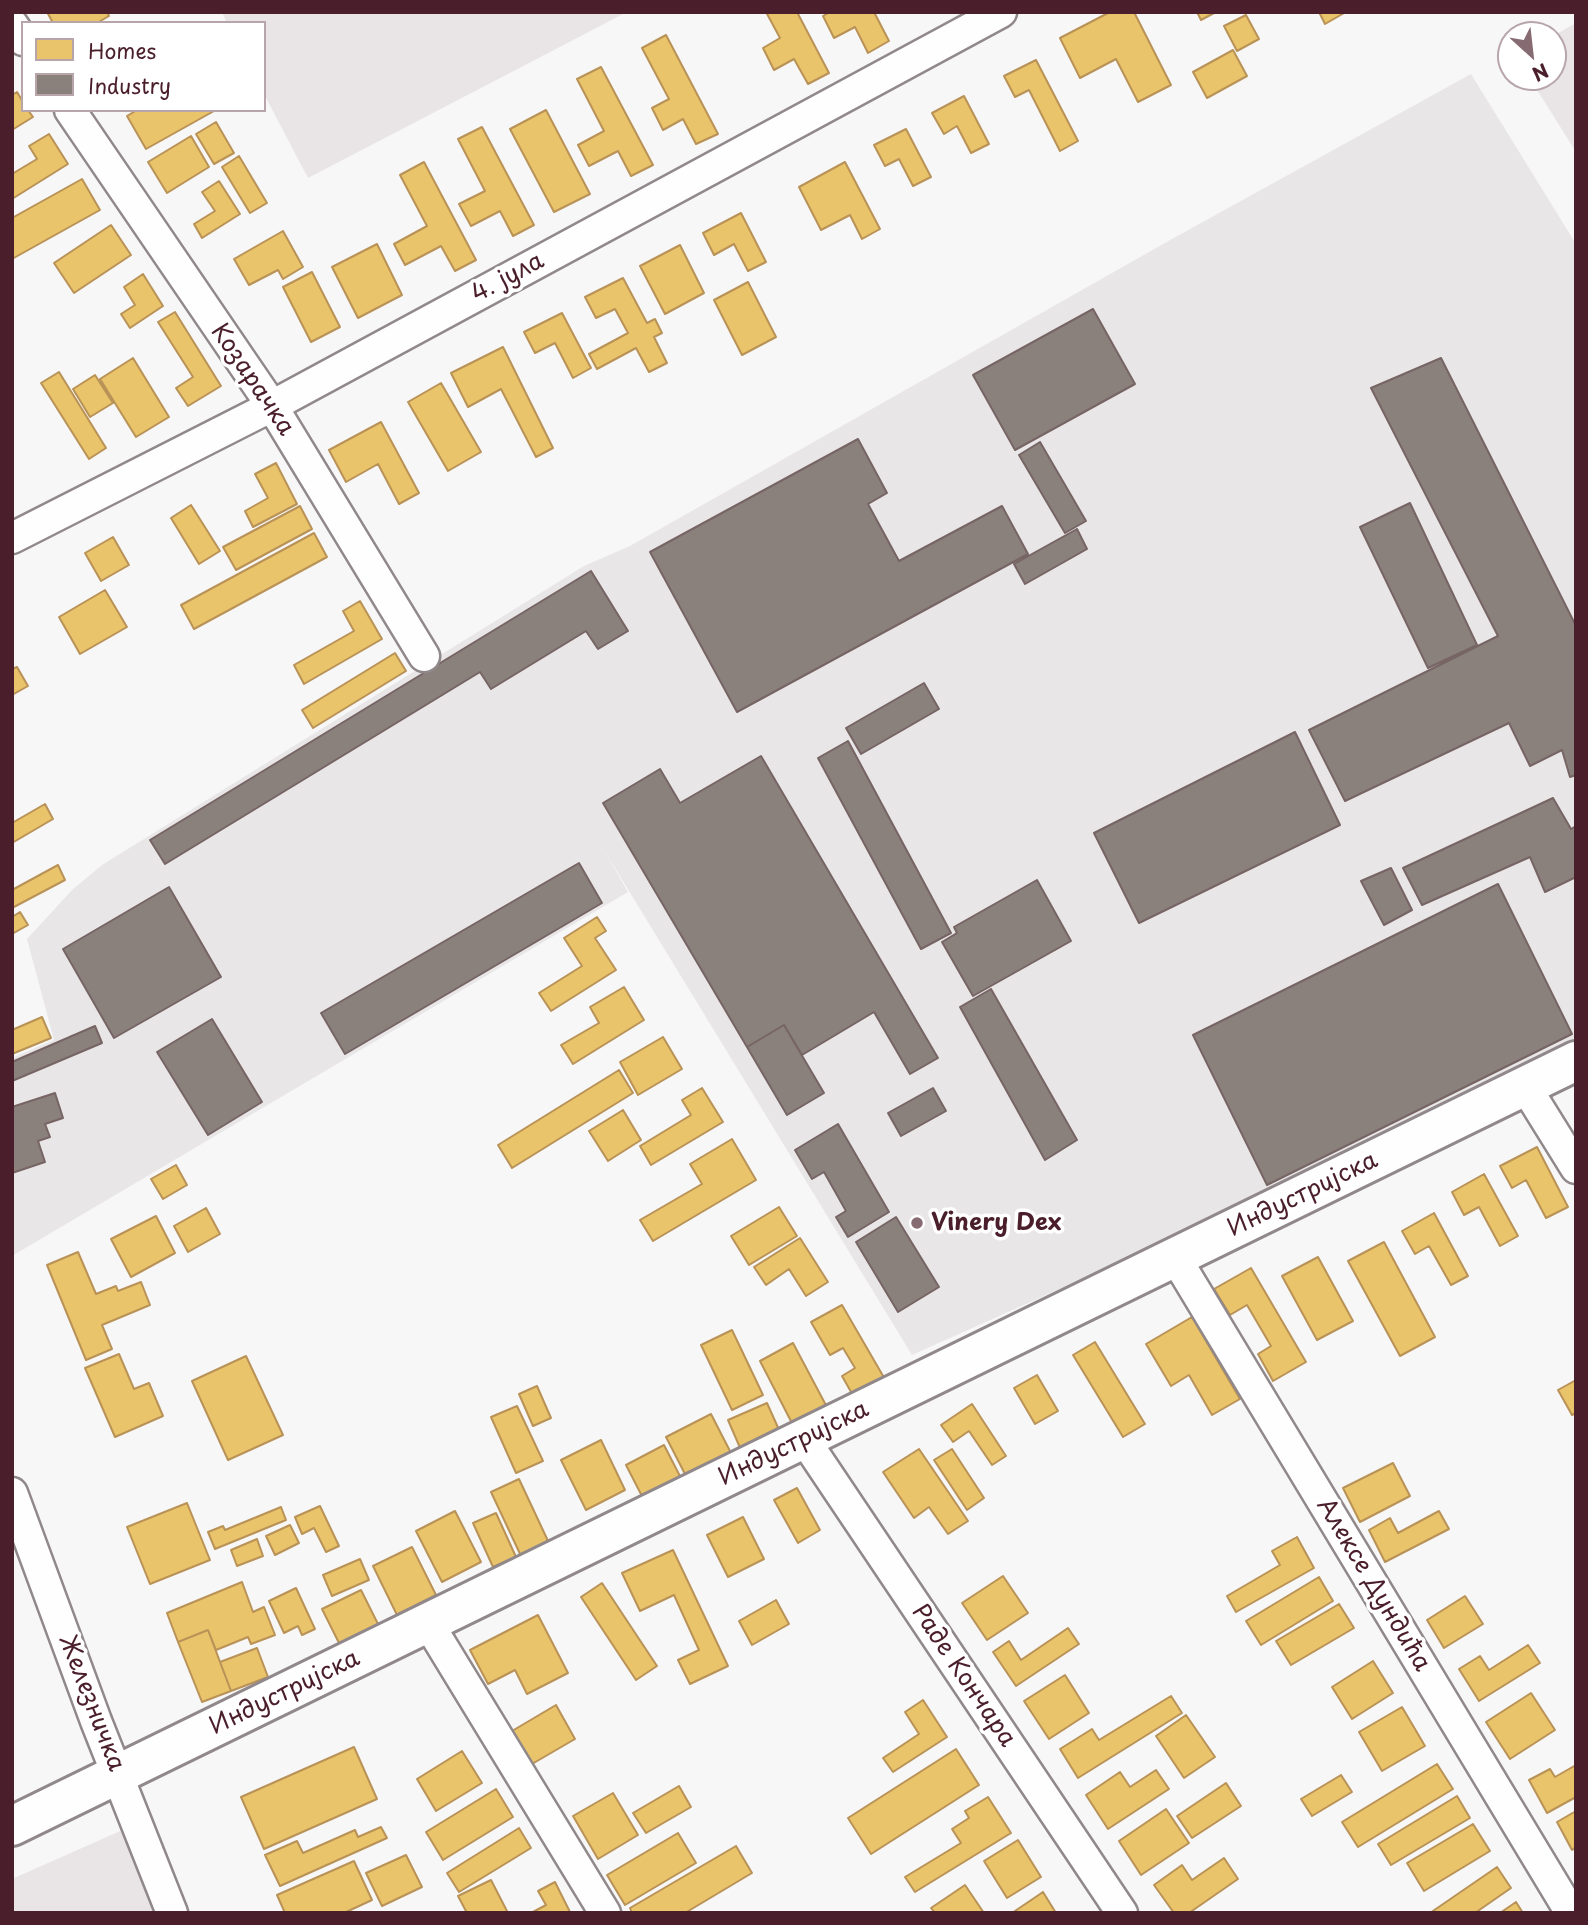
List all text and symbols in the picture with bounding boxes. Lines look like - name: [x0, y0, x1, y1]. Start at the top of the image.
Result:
- legend: [21, 21, 266, 112]
- north arrow: [1497, 21, 1567, 91]
- text: Homes: [88, 34, 156, 66]
- text: N: [1528, 57, 1554, 89]
- text: Industry: [88, 69, 171, 101]
- street label: 4. јула: [467, 247, 549, 309]
- street label: Козарачка: [204, 319, 300, 441]
- street label: Индустријска: [1223, 1146, 1383, 1244]
- place label: Vinery Dex: [931, 1209, 1061, 1237]
- marker: Vinery Dex: [909, 1215, 925, 1231]
- street label: Индустријска: [714, 1395, 874, 1493]
- street label: Алексе Дундића: [1310, 1493, 1436, 1677]
- street label: Раде Кончара: [905, 1599, 1021, 1753]
- street label: Железничка: [52, 1631, 130, 1775]
- street label: Индустријска: [205, 1644, 365, 1742]

